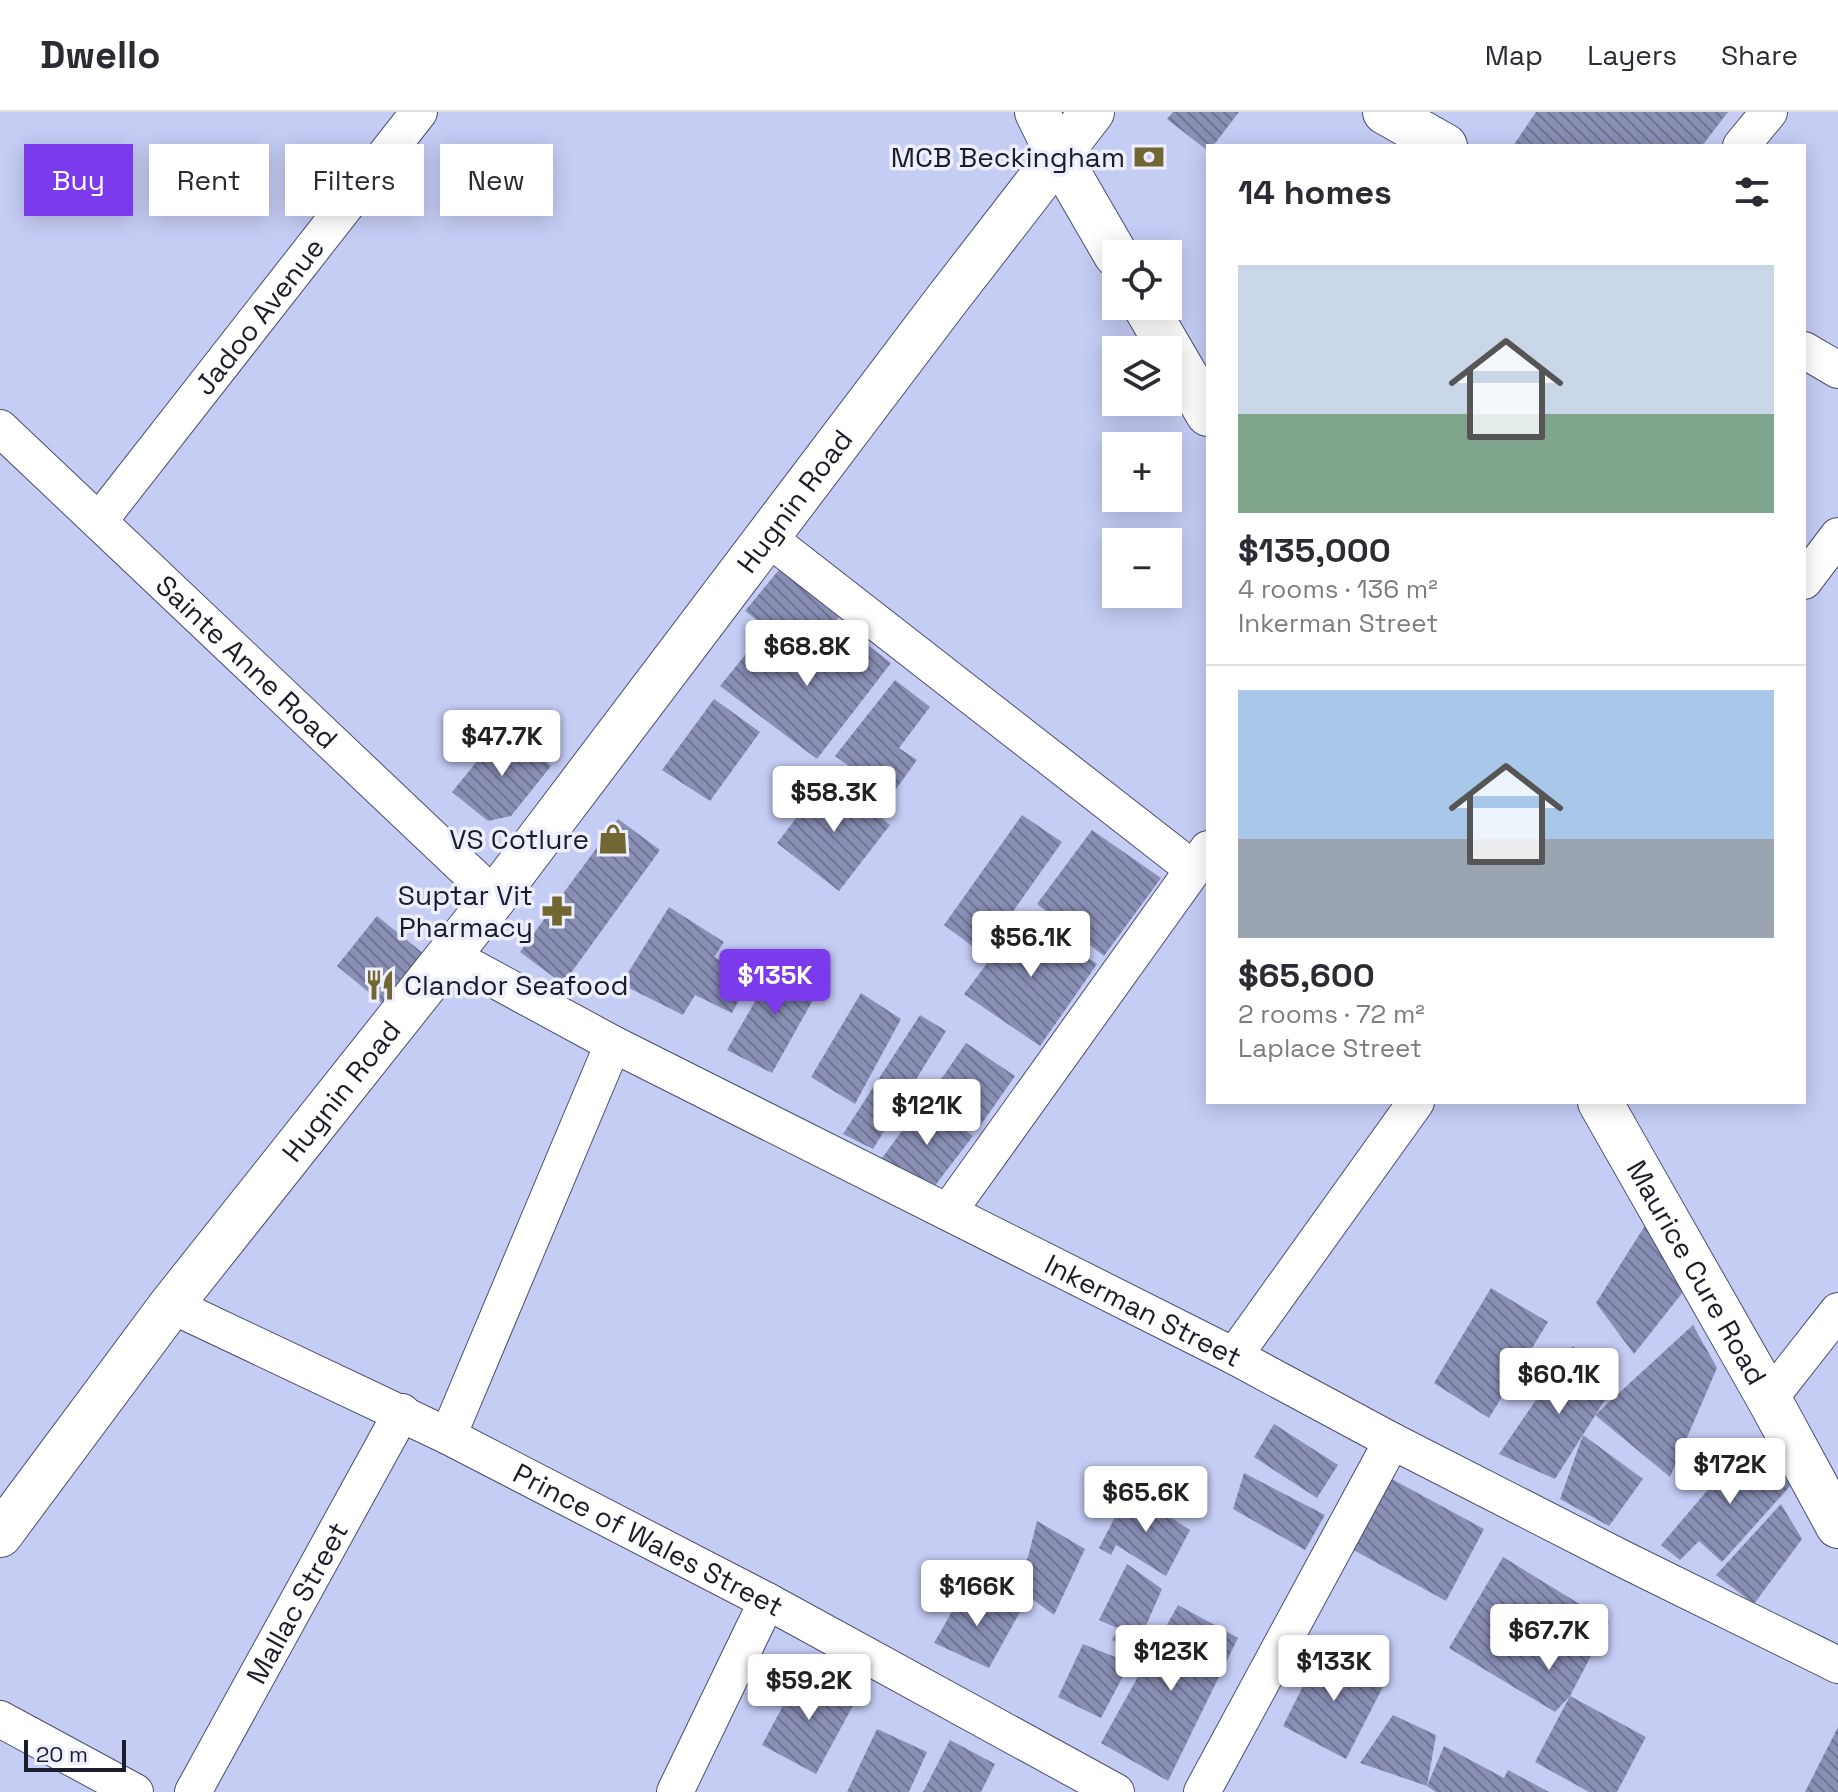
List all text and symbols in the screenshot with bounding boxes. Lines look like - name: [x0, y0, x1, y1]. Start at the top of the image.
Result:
- text: Dwello: [40, 31, 160, 79]
- text: Map: [1485, 37, 1543, 73]
- text: Layers: [1587, 37, 1677, 73]
- text: Share: [1721, 37, 1798, 73]
- place label: MCB Beckingham: [891, 139, 1125, 175]
- bank icon: MCB Beckingham: [1132, 140, 1166, 174]
- chip: Buy: [24, 144, 133, 216]
- chip: Rent: [149, 144, 269, 216]
- chip: Filters: [285, 144, 424, 216]
- chip: New: [440, 144, 553, 216]
- icon: filters: [1730, 170, 1774, 214]
- text: 14 homes: [1238, 171, 1392, 214]
- street label: Jadoo Avenue: [186, 230, 332, 402]
- map controls: [1102, 240, 1182, 608]
- button: locate: [1102, 240, 1182, 320]
- icon: home: [1434, 317, 1578, 461]
- button: layers: [1102, 336, 1182, 416]
- street label: Hugnin Road: [729, 422, 860, 580]
- button: +: [1102, 432, 1182, 512]
- button: −: [1102, 528, 1182, 608]
- text: $135,000: [1238, 529, 1391, 572]
- street label: Sainte Anne Road: [148, 567, 345, 757]
- text: 4 rooms · 136 m²: [1238, 572, 1438, 606]
- text: Inkerman Street: [1238, 606, 1438, 640]
- pin: $68.8K: [742, 620, 872, 688]
- text: $68.8K: [763, 629, 851, 663]
- pin: $47.7K: [437, 710, 567, 778]
- text: $47.7K: [461, 719, 543, 753]
- icon: home: [1434, 742, 1578, 886]
- pin: $58.3K: [769, 766, 899, 834]
- text: $58.3K: [791, 775, 877, 809]
- place label: VS Cotlure: [449, 821, 589, 857]
- shop icon: VS Cotlure: [596, 822, 630, 856]
- place label: Suptar Vit Pharmacy: [398, 877, 533, 945]
- pharmacy icon: Suptar Vit Pharmacy: [540, 894, 574, 928]
- pin: $56.1K: [966, 911, 1096, 979]
- text: $56.1K: [990, 920, 1072, 954]
- pin: $135K: [719, 949, 831, 1017]
- text: $65,600: [1238, 954, 1375, 997]
- text: $135K: [737, 958, 813, 992]
- place label: Clandor Seafood: [404, 967, 628, 1003]
- restaurant icon: Clandor Seafood: [363, 968, 397, 1002]
- text: 2 rooms · 72 m²: [1238, 997, 1425, 1031]
- street label: Hugnin Road: [274, 1013, 408, 1169]
- text: Laplace Street: [1238, 1031, 1422, 1065]
- pin: $121K: [871, 1079, 983, 1147]
- text: $121K: [892, 1088, 962, 1122]
- street label: Maurice Cure Road: [1619, 1154, 1775, 1391]
- street label: Inkerman Street: [1039, 1246, 1248, 1375]
- pin: $60.1K: [1494, 1348, 1624, 1416]
- text: $60.1K: [1518, 1357, 1600, 1391]
- pin: $172K: [1674, 1438, 1786, 1506]
- text: $172K: [1693, 1447, 1767, 1481]
- street label: Prince of Wales Street: [507, 1455, 790, 1625]
- pin: $65.6K: [1081, 1466, 1211, 1534]
- text: $65.6K: [1102, 1475, 1190, 1509]
- street label: Mallac Street: [238, 1515, 356, 1690]
- pin: $166K: [921, 1560, 1033, 1628]
- text: $166K: [939, 1569, 1015, 1603]
- pin: $67.7K: [1484, 1604, 1614, 1672]
- text: $67.7K: [1508, 1613, 1590, 1647]
- pin: $123K: [1115, 1625, 1227, 1693]
- text: $123K: [1133, 1634, 1209, 1668]
- pin: $133K: [1278, 1635, 1390, 1703]
- text: $133K: [1296, 1644, 1372, 1678]
- pin: $59.2K: [744, 1654, 874, 1722]
- text: $59.2K: [766, 1663, 852, 1697]
- scale bar: [24, 1736, 126, 1772]
- text: 20 m: [36, 1740, 88, 1768]

